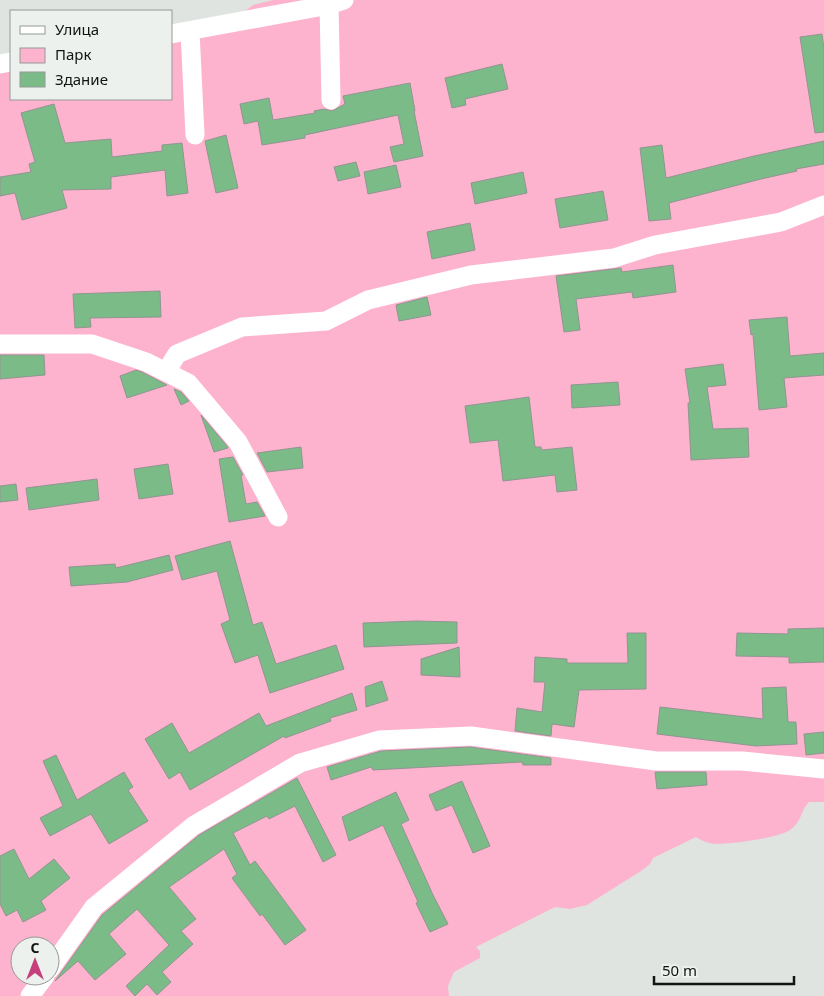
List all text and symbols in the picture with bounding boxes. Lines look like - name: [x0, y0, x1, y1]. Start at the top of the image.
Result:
- legend: [10, 10, 172, 100]
- text: Улица: [55, 19, 99, 39]
- text: Парк: [55, 44, 91, 64]
- text: Здание: [55, 69, 108, 89]
- north arrow: [10, 936, 60, 986]
- text: С: [30, 938, 40, 957]
- scale bar: [654, 954, 794, 986]
- text: 50 m: [662, 960, 697, 980]

